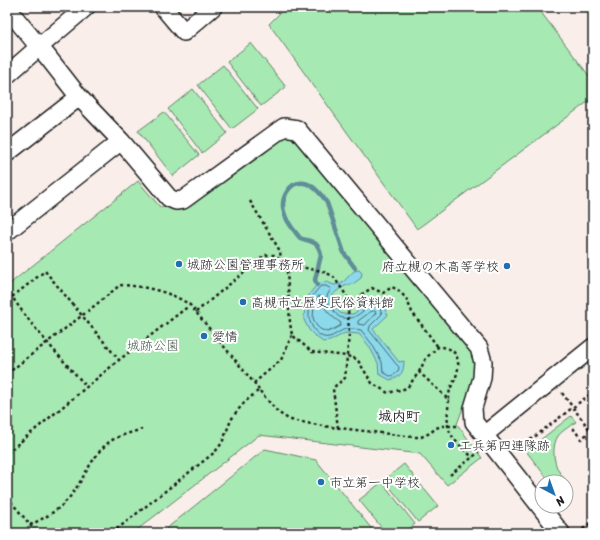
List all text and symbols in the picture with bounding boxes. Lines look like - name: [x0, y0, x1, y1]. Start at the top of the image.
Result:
- place label: 城跡公園管理事務所: [187, 253, 304, 276]
- place label: 府立槻の木高等学校: [382, 255, 499, 278]
- marker: 城跡公園管理事務所: [174, 259, 184, 269]
- marker: 府立槻の木高等学校: [502, 261, 512, 271]
- place label: 高槻市立歴史民俗資料館: [251, 291, 394, 314]
- marker: 高槻市立歴史民俗資料館: [238, 297, 248, 307]
- place label: 愛情: [212, 325, 238, 348]
- marker: 愛情: [199, 331, 209, 341]
- park label: 城跡公園: [127, 334, 179, 357]
- district label: 城内町: [378, 404, 420, 429]
- place label: 工兵第四連隊跡: [459, 434, 550, 457]
- marker: 工兵第四連隊跡: [446, 440, 456, 450]
- place label: 市立第一中学校: [329, 471, 420, 494]
- north arrow: [534, 474, 574, 514]
- marker: 市立第一中学校: [316, 477, 326, 487]
- text: N: [551, 491, 570, 511]

